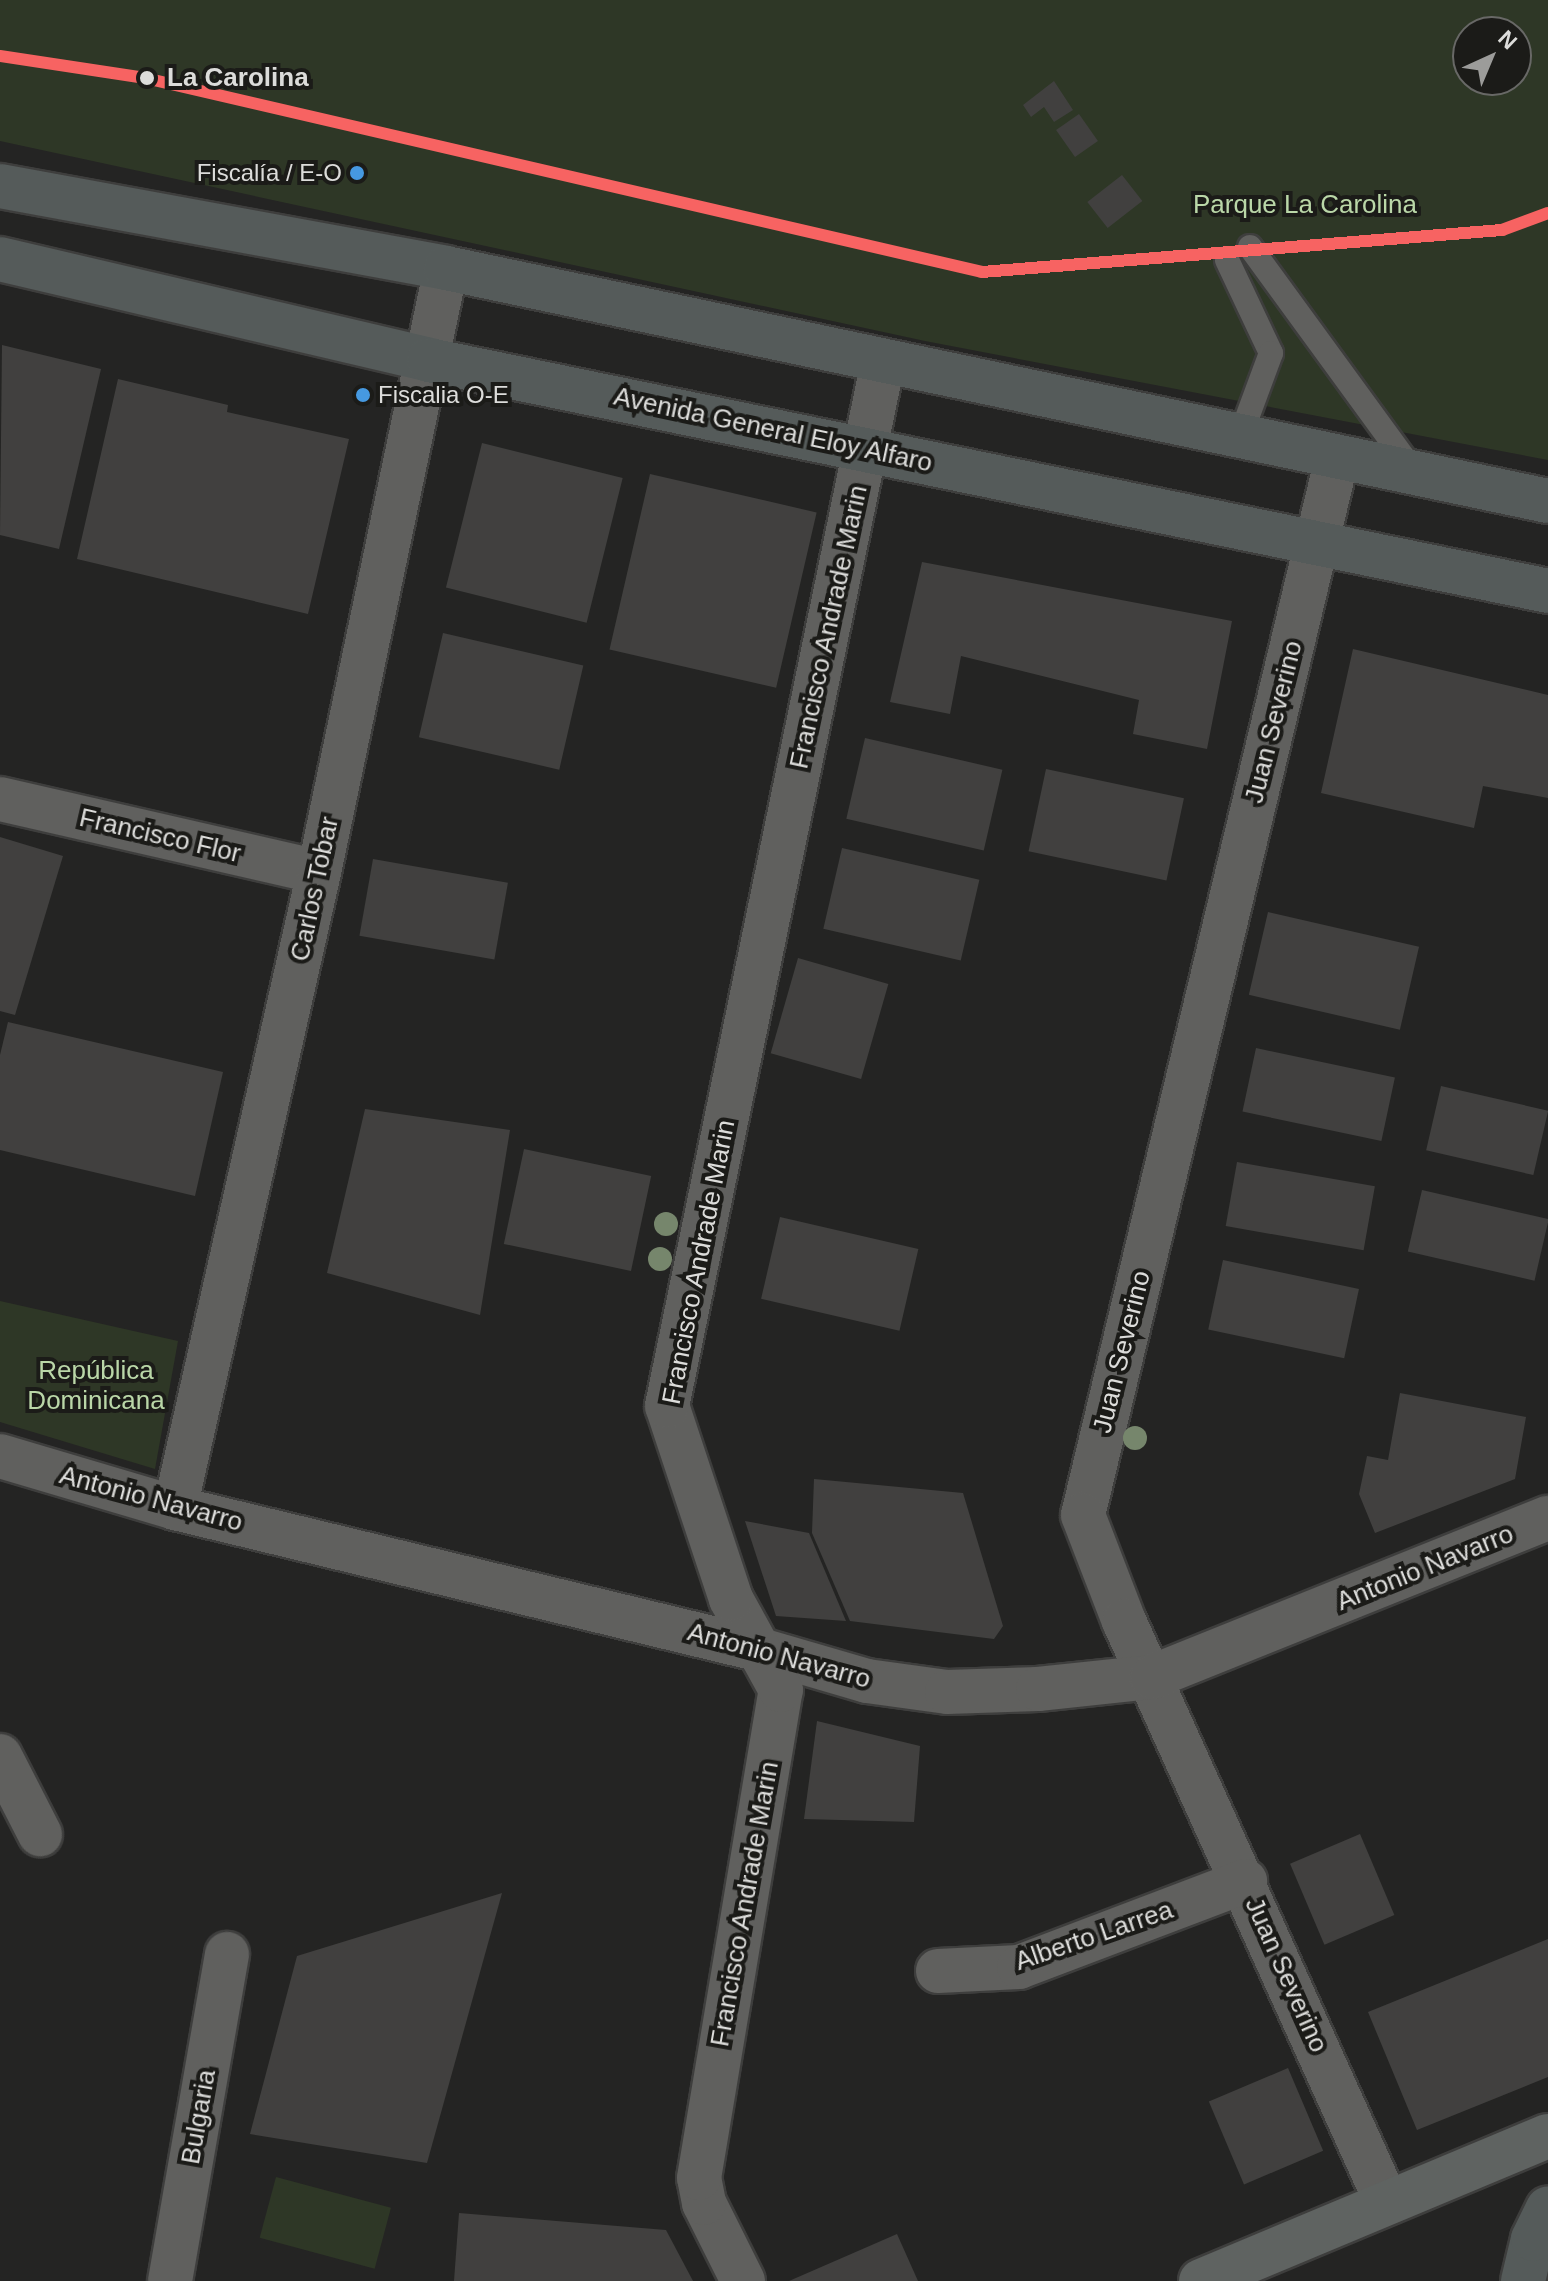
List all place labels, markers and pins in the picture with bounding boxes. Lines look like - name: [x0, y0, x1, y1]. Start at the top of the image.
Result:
- place label: La Carolina: [167, 62, 309, 94]
- marker: La Carolina: [134, 65, 160, 91]
- place label: Fiscalía / E-O: [197, 159, 342, 187]
- marker: Fiscalía / E-O: [349, 165, 365, 181]
- place label: Fiscalia O-E: [378, 381, 509, 409]
- marker: Fiscalia O-E: [355, 387, 371, 403]

